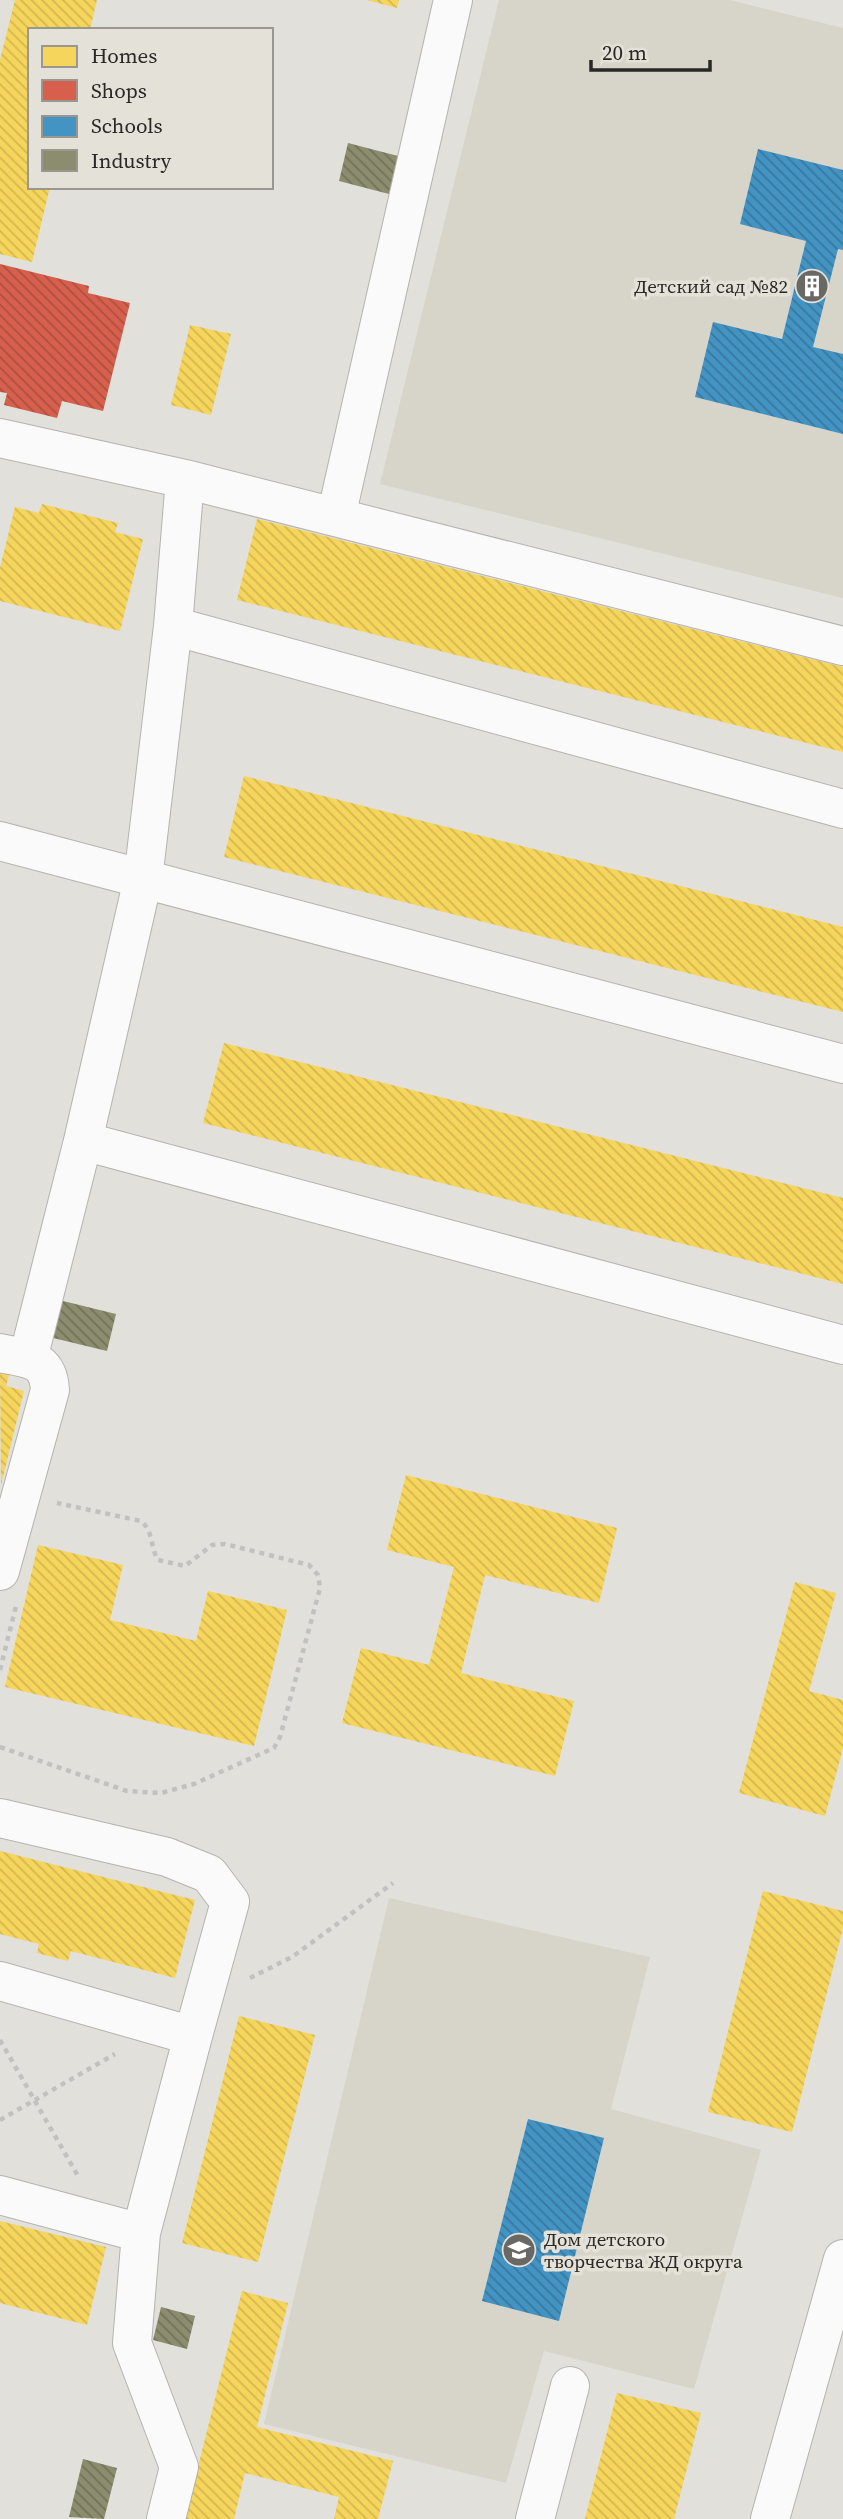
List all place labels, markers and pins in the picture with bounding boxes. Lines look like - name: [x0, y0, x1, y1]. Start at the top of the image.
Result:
- building icon: Детский сад №82: [793, 267, 831, 305]
- place label: Детский сад №82: [634, 273, 788, 299]
- place label: Дом детского творчества ЖД округа: [544, 2226, 743, 2274]
- school or university icon: Дом детского творчества ЖД округа: [500, 2231, 538, 2269]

